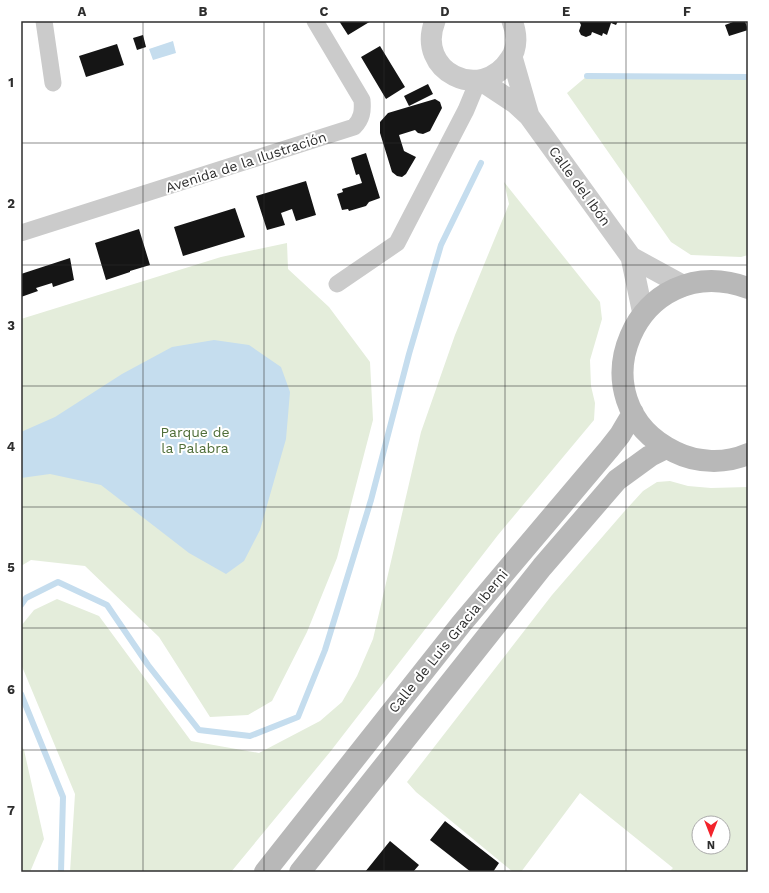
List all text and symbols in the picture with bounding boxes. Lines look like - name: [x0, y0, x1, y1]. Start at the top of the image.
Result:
- text: A: [78, 4, 87, 19]
- text: B: [199, 4, 208, 19]
- text: C: [320, 4, 329, 19]
- text: D: [440, 4, 450, 19]
- text: E: [562, 4, 570, 19]
- text: F: [683, 4, 691, 19]
- text: 1: [8, 75, 14, 90]
- street label: Avenida de la Ilustración: [164, 128, 328, 196]
- street label: Calle del Ibón: [546, 143, 614, 229]
- text: 2: [7, 196, 15, 211]
- text: 3: [7, 318, 15, 333]
- park label: Parque de la Palabra: [160, 424, 230, 456]
- text: 4: [7, 439, 16, 454]
- text: 5: [7, 560, 15, 575]
- street label: Calle de Luis Gracia Iberni: [385, 566, 511, 716]
- text: 6: [7, 682, 15, 697]
- text: 7: [7, 803, 15, 818]
- north arrow: [691, 815, 731, 855]
- text: N: [707, 838, 715, 851]

